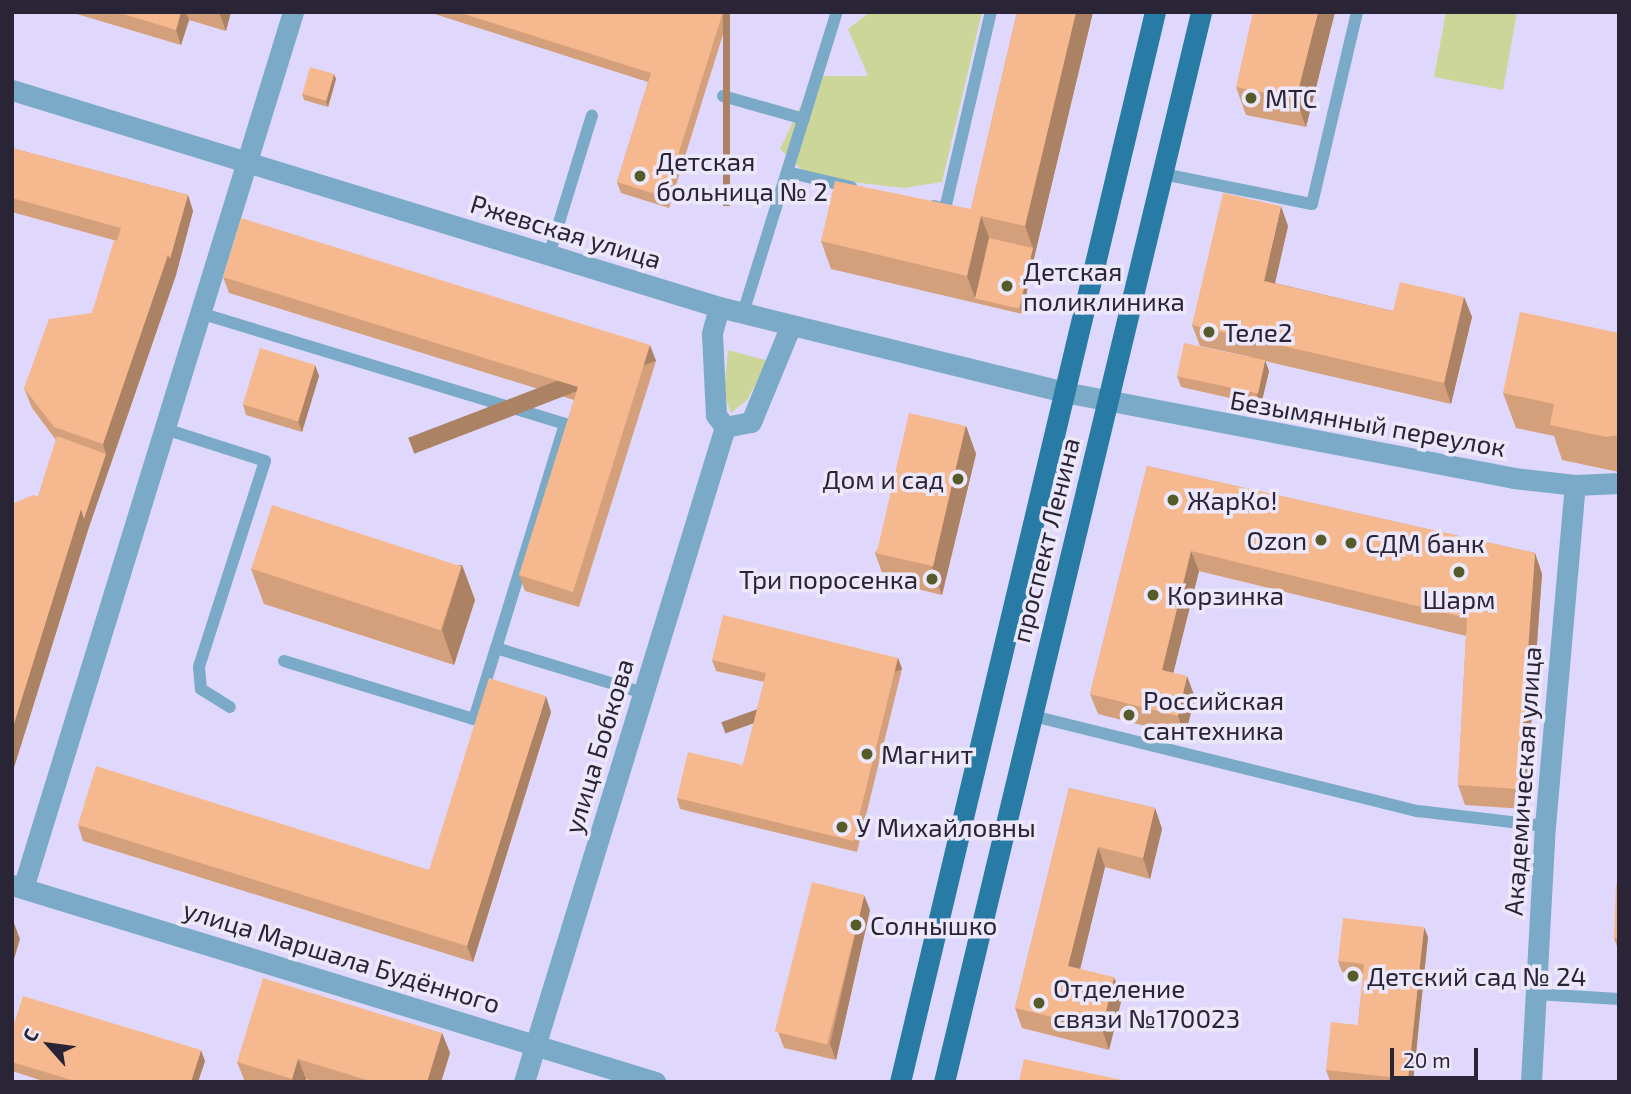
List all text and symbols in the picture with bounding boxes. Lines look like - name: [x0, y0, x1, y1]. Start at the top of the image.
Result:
- place label: МТС: [1265, 82, 1317, 114]
- marker: МТС: [1243, 90, 1259, 106]
- place label: Детская больница № 2: [656, 145, 828, 206]
- marker: Детская больница № 2: [630, 166, 650, 186]
- street label: Ржевская улица: [467, 187, 665, 275]
- place label: Детская поликлиника: [1023, 255, 1185, 316]
- marker: Детская поликлиника: [997, 276, 1017, 296]
- place label: Теле2: [1223, 316, 1293, 348]
- marker: Теле2: [1201, 324, 1217, 340]
- street label: Безымянный переулок: [1228, 383, 1508, 463]
- street label: проспект Ленина: [1004, 434, 1086, 646]
- place label: Дом и сад: [822, 463, 944, 495]
- marker: Дом и сад: [950, 471, 966, 487]
- place label: ЖарКо!: [1187, 484, 1277, 516]
- marker: ЖарКо!: [1165, 492, 1181, 508]
- place label: Ozon: [1247, 524, 1307, 556]
- place label: СДМ банк: [1365, 527, 1485, 559]
- marker: Ozon: [1313, 532, 1329, 548]
- marker: СДМ банк: [1343, 535, 1359, 551]
- place label: Три поросенка: [739, 563, 918, 595]
- marker: Шарм: [1451, 564, 1467, 580]
- marker: Три поросенка: [924, 571, 940, 587]
- place label: Корзинка: [1167, 579, 1284, 611]
- place label: Шарм: [1422, 583, 1496, 615]
- marker: Корзинка: [1145, 587, 1161, 603]
- street label: Академическая улица: [1497, 645, 1547, 917]
- street label: улица Бобкова: [557, 655, 639, 837]
- place label: Российская сантехника: [1143, 684, 1284, 746]
- marker: Российская сантехника: [1121, 707, 1137, 723]
- place label: Магнит: [881, 738, 973, 770]
- marker: Магнит: [859, 746, 875, 762]
- place label: У Михайловны: [856, 811, 1036, 843]
- marker: У Михайловны: [834, 819, 850, 835]
- street label: улица Маршала Будённого: [180, 893, 504, 1019]
- place label: Солнышко: [870, 909, 997, 941]
- marker: Солнышко: [848, 917, 864, 933]
- place label: Детский сад № 24: [1367, 960, 1586, 992]
- marker: Детский сад № 24: [1345, 968, 1361, 984]
- place label: Отделение связи №170023: [1053, 972, 1240, 1034]
- marker: Отделение связи №170023: [1031, 995, 1047, 1011]
- north arrow: [14, 1010, 84, 1080]
- text: С: [17, 1025, 43, 1045]
- scale bar: [1393, 1034, 1480, 1078]
- text: 20 m: [1403, 1047, 1451, 1072]

